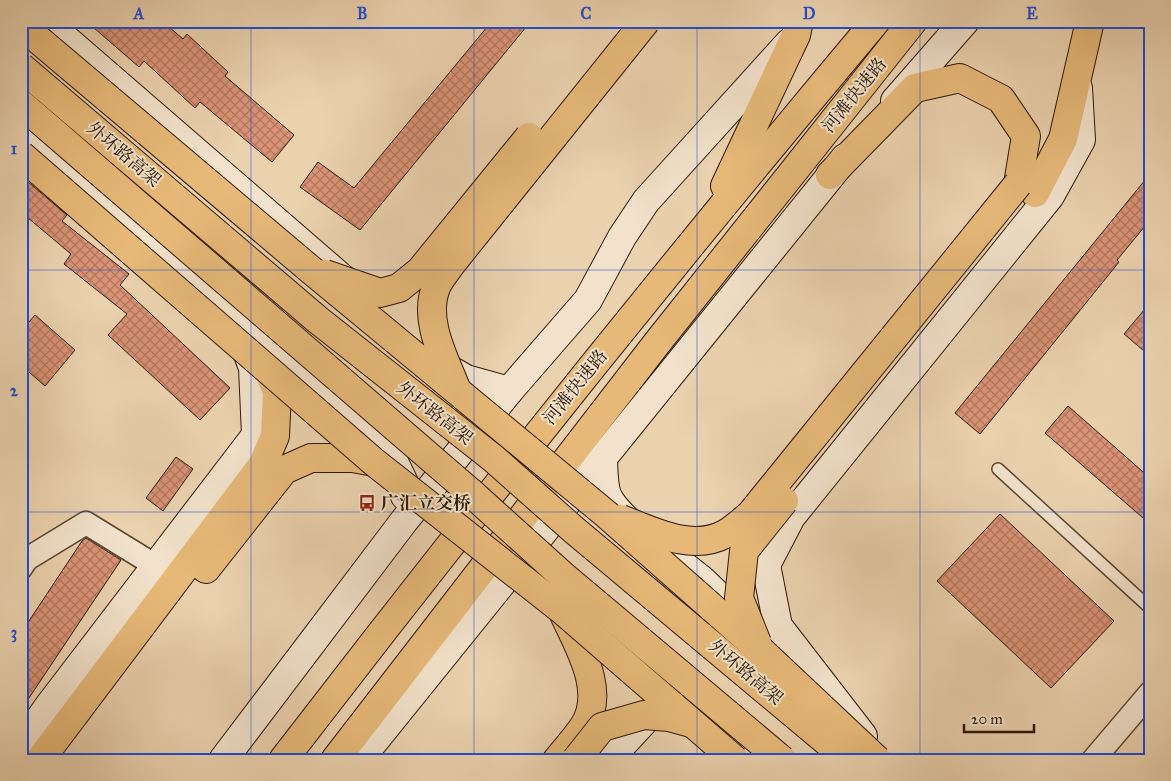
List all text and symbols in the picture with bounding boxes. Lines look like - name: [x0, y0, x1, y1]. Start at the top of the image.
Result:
- text: A: [133, 4, 145, 23]
- text: B: [357, 4, 367, 23]
- text: C: [581, 4, 592, 23]
- text: D: [803, 4, 816, 23]
- text: E: [1026, 4, 1038, 23]
- street label: 河滩快速路: [817, 53, 891, 137]
- street label: 外环路高架: [82, 117, 166, 191]
- text: 1: [11, 139, 18, 158]
- street label: 河滩快速路: [538, 345, 612, 429]
- street label: 外环路高架: [393, 377, 477, 449]
- text: 2: [10, 381, 19, 400]
- place label: 广汇立交桥: [381, 492, 471, 514]
- bus stop icon: 广汇立交桥: [357, 493, 377, 513]
- text: 3: [11, 623, 17, 643]
- street label: 外环路高架: [704, 635, 788, 709]
- scale bar: [964, 701, 1034, 733]
- text: 20 m: [971, 710, 1003, 728]

